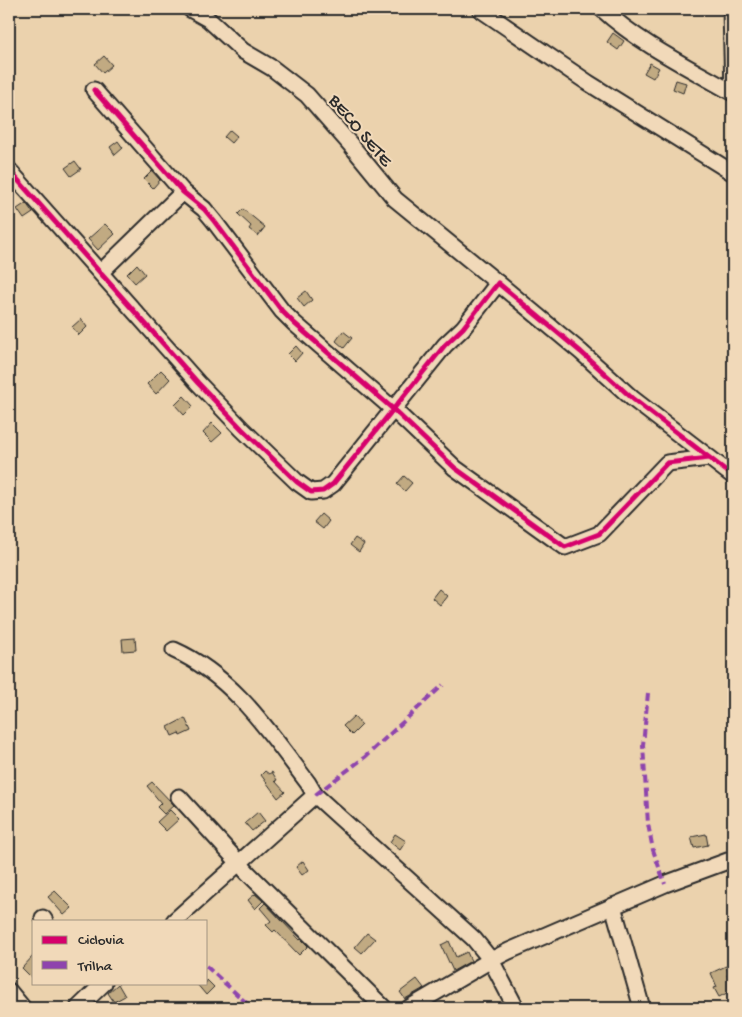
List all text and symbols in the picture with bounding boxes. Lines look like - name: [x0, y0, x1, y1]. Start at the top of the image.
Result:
- street label: BECO SETE: [322, 90, 397, 173]
- legend: [32, 920, 208, 984]
- text: Ciclovia: [78, 932, 124, 950]
- text: Trilha: [77, 958, 113, 976]

